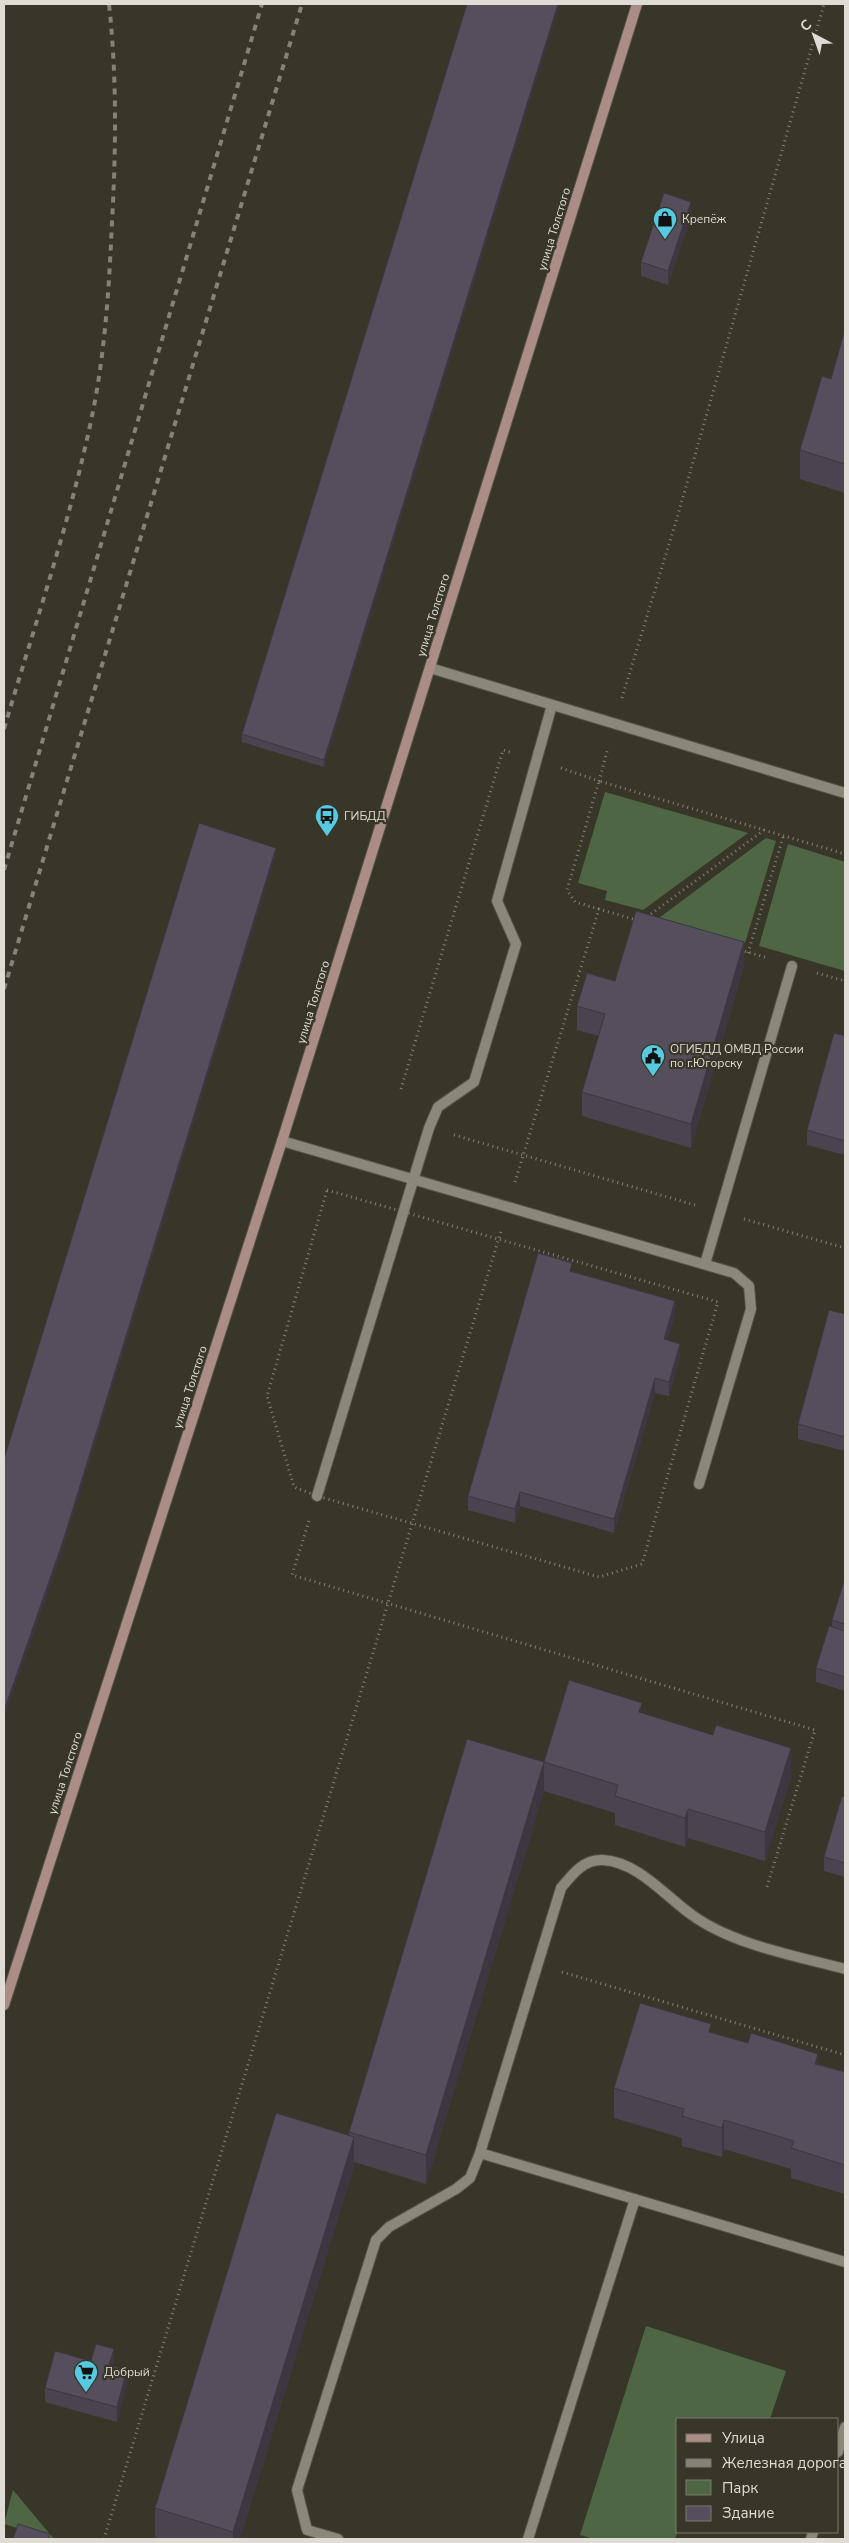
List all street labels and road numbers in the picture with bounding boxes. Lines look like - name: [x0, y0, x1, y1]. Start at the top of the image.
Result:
- street label: улица Толстого: [534, 185, 574, 273]
- street label: улица Толстого: [413, 571, 453, 659]
- street label: улица Толстого: [293, 958, 333, 1046]
- street label: улица Толстого: [169, 1343, 211, 1430]
- street label: улица Толстого: [44, 1729, 86, 1816]

